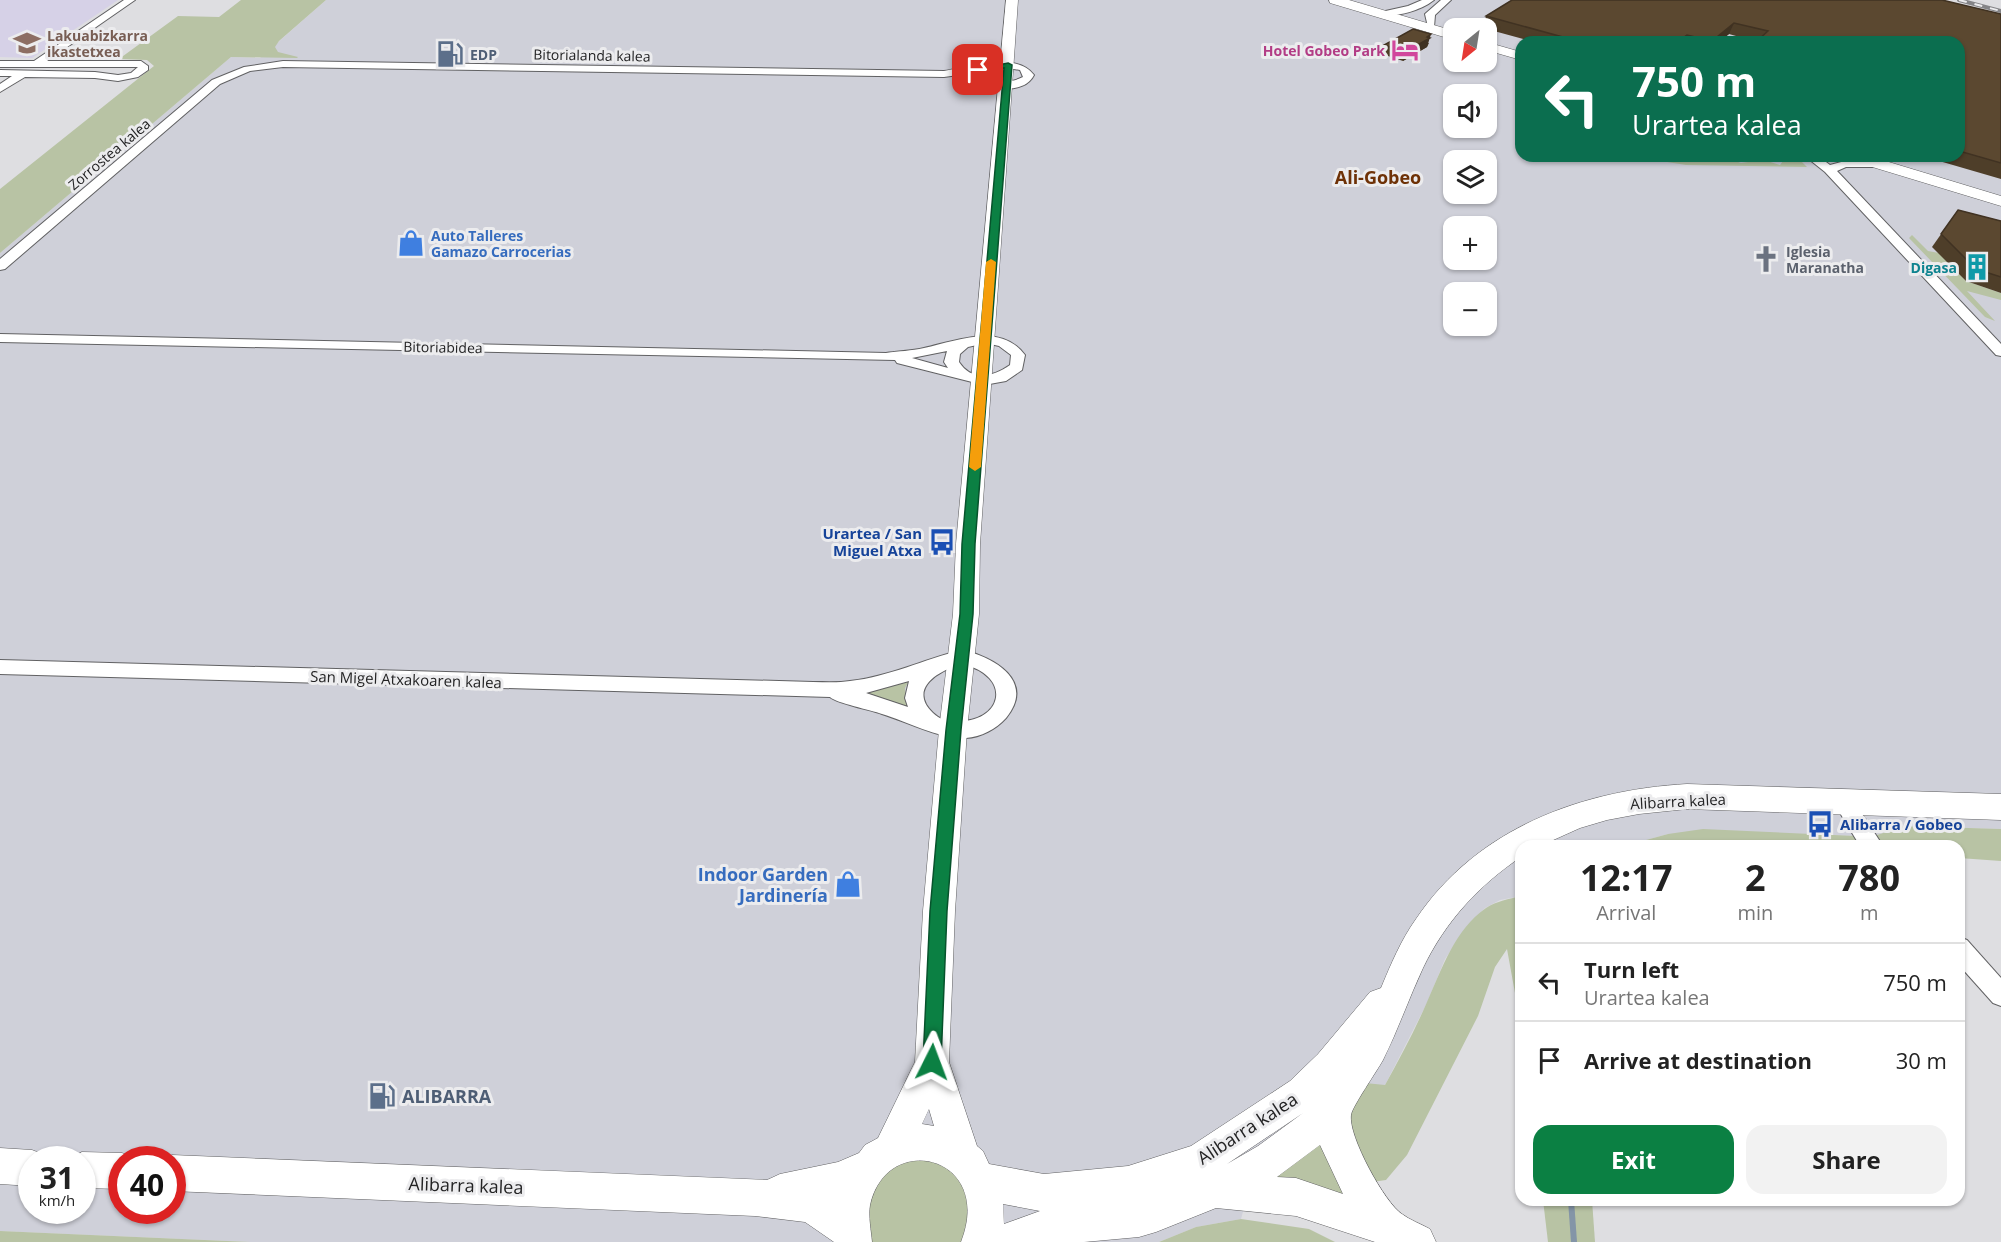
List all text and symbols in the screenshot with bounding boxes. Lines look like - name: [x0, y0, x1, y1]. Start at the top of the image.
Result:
- north arrow: [1443, 18, 1497, 72]
- map controls: [1443, 18, 1497, 336]
- place label: Lakuabizkarra ikastetxea: [47, 26, 148, 61]
- school or university icon: Lakuabizkarra ikastetxea: [12, 28, 42, 58]
- hotel icon: Hotel Gobeo Park: [1390, 35, 1420, 65]
- fuel station icon: EDP: [435, 39, 465, 69]
- place label: Hotel Gobeo Park: [1263, 41, 1385, 60]
- street label: Bitorialanda kalea: [533, 44, 651, 66]
- pin: [952, 44, 1003, 95]
- place label: EDP: [470, 45, 497, 64]
- text: 750 m: [1632, 52, 1756, 109]
- icon: arrive: [961, 53, 994, 86]
- icon: left: [1533, 60, 1611, 138]
- button: sound: [1443, 84, 1497, 138]
- text: Urartea kalea: [1632, 106, 1802, 143]
- street label: Zorrostea kalea: [64, 114, 154, 194]
- button: layers: [1443, 150, 1497, 204]
- district label: Ali-Gobeo: [1335, 165, 1421, 189]
- button: +: [1443, 216, 1497, 270]
- place label: Auto Talleres Gamazo Carrocerias: [431, 226, 571, 261]
- shop icon: Auto Talleres Gamazo Carrocerias: [396, 228, 426, 258]
- place label: Iglesia Maranatha: [1786, 242, 1864, 277]
- church icon: Iglesia Maranatha: [1751, 244, 1781, 274]
- building icon: Digasa: [1962, 252, 1992, 282]
- place label: Digasa: [1911, 258, 1957, 277]
- button: −: [1443, 282, 1497, 336]
- street label: Bitoriabidea: [403, 337, 483, 357]
- place label: Urartea / San Miguel Atxa: [822, 523, 922, 560]
- bus stop icon: Urartea / San Miguel Atxa: [927, 527, 957, 557]
- street label: San Migel Atxakoaren kalea: [310, 666, 502, 692]
- street label: Alibarra kalea: [1630, 789, 1726, 813]
- bus stop icon: Alibarra / Gobeo: [1805, 809, 1835, 839]
- place label: Alibarra / Gobeo: [1840, 814, 1963, 834]
- text: 12:17: [1580, 853, 1673, 902]
- text: 2: [1745, 853, 1766, 902]
- text: 780: [1838, 853, 1900, 902]
- place label: Indoor Garden Jardinería: [698, 862, 828, 907]
- shop icon: Indoor Garden Jardinería: [833, 869, 863, 899]
- text: Arrival: [1596, 899, 1656, 926]
- text: min: [1737, 899, 1773, 926]
- text: m: [1860, 899, 1878, 926]
- text: Turn left: [1584, 954, 1679, 984]
- icon: left: [1533, 966, 1566, 999]
- text: 750 m: [1883, 967, 1947, 997]
- text: Urartea kalea: [1584, 984, 1710, 1011]
- position arrow: [900, 1030, 964, 1094]
- icon: arrive: [1533, 1044, 1566, 1077]
- text: Arrive at destination: [1584, 1045, 1812, 1075]
- text: 30 m: [1896, 1045, 1947, 1075]
- fuel station icon: ALIBARRA: [367, 1081, 397, 1111]
- place label: ALIBARRA: [402, 1084, 492, 1108]
- street label: Alibarra kalea: [1192, 1087, 1302, 1169]
- button: Exit: [1533, 1125, 1734, 1194]
- button: Share: [1746, 1125, 1947, 1194]
- speed limit sign: 40: [108, 1146, 186, 1224]
- text: 31: [40, 1157, 74, 1198]
- street label: Alibarra kalea: [408, 1171, 524, 1199]
- text: km/h: [39, 1190, 75, 1210]

